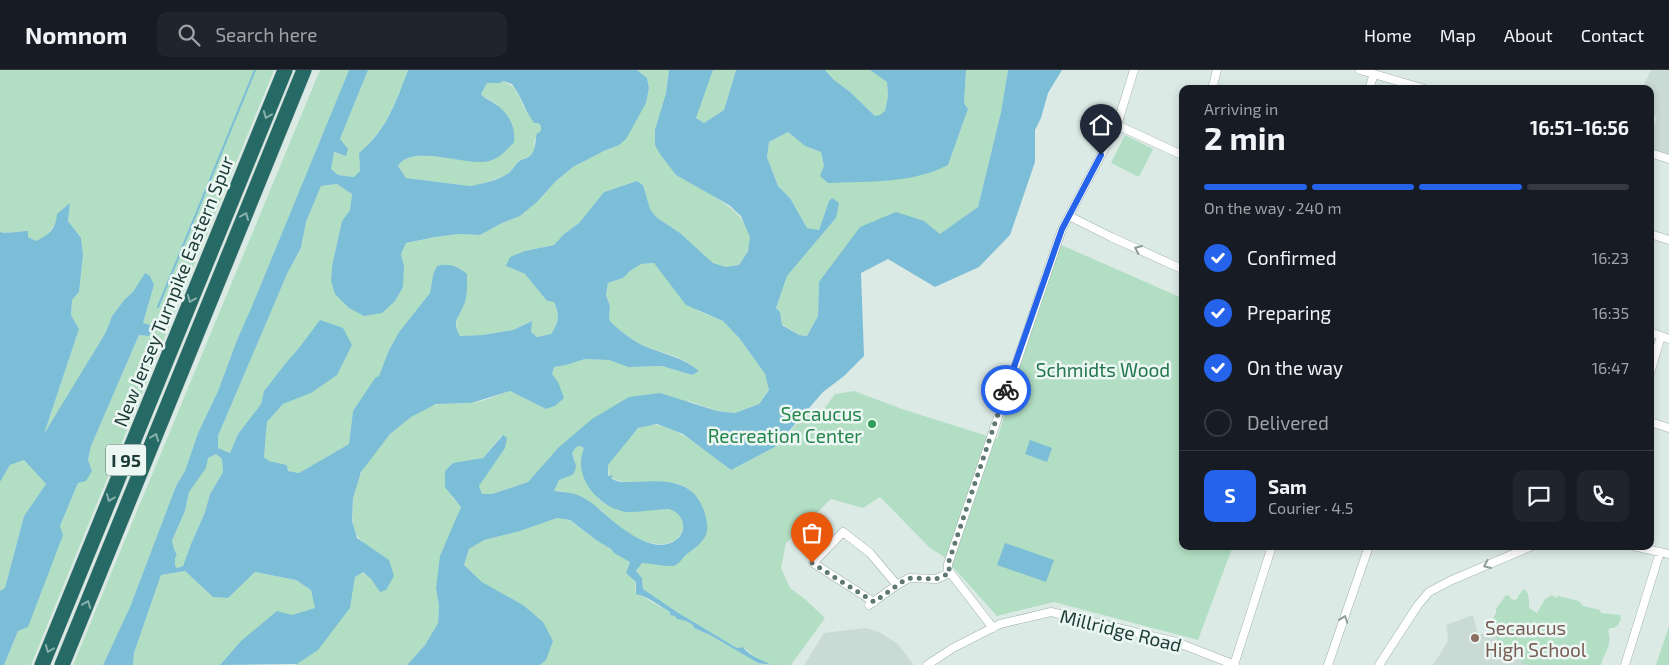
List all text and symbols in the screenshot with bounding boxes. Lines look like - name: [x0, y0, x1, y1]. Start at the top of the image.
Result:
- search box: [157, 12, 507, 57]
- text: Nomnom: [25, 20, 127, 49]
- icon: search: [175, 21, 203, 49]
- text: Search here: [215, 23, 317, 46]
- text: Home: [1364, 24, 1412, 46]
- text: Map: [1440, 24, 1476, 46]
- text: About: [1504, 24, 1553, 46]
- text: Contact: [1581, 24, 1644, 46]
- text: Arriving in: [1204, 99, 1278, 118]
- pin: [1080, 104, 1122, 155]
- one-way arrow: [262, 110, 273, 119]
- icon: home: [1087, 111, 1115, 139]
- text: 16:51–16:56: [1530, 116, 1629, 139]
- text: 2 min: [1204, 118, 1286, 156]
- street label: New Jersey Turnpike Eastern Spur: [108, 152, 238, 430]
- text: On the way · 240 m: [1204, 198, 1342, 217]
- one-way arrow: [238, 212, 249, 221]
- icon: check: [1204, 244, 1232, 272]
- one-way arrow: [1134, 245, 1143, 255]
- text: Confirmed: [1247, 246, 1337, 269]
- text: 16:23: [1592, 248, 1629, 267]
- one-way arrow: [187, 294, 198, 303]
- icon: check: [1204, 299, 1232, 327]
- text: Preparing: [1247, 301, 1331, 324]
- text: 16:35: [1592, 303, 1629, 322]
- icon: check: [1204, 354, 1232, 382]
- text: On the way: [1247, 356, 1343, 379]
- park label: Schmidts Wood: [1036, 358, 1170, 381]
- text: 16:47: [1592, 358, 1629, 377]
- courier: [981, 365, 1031, 415]
- icon: bike: [992, 376, 1020, 404]
- place label: Secaucus Recreation Center: [708, 402, 862, 447]
- text: Delivered: [1247, 411, 1329, 434]
- marker: Secaucus Recreation Center: [866, 418, 878, 430]
- one-way arrow: [148, 433, 159, 442]
- road number: I 95: [106, 444, 146, 476]
- button: chat: [1513, 470, 1565, 522]
- button: phone: [1577, 470, 1629, 522]
- text: Sam: [1268, 475, 1307, 498]
- text: S: [1224, 484, 1236, 507]
- one-way arrow: [106, 494, 116, 502]
- text: Courier · 4.5: [1268, 498, 1353, 517]
- pin: [791, 512, 833, 563]
- icon: bag: [798, 519, 826, 547]
- one-way arrow: [1483, 559, 1492, 570]
- one-way arrow: [80, 600, 91, 609]
- street label: Millridge Road: [1058, 604, 1184, 656]
- one-way arrow: [1338, 615, 1348, 624]
- place label: Secaucus High School: [1485, 616, 1587, 661]
- marker: Secaucus High School: [1469, 632, 1481, 644]
- one-way arrow: [44, 644, 55, 653]

